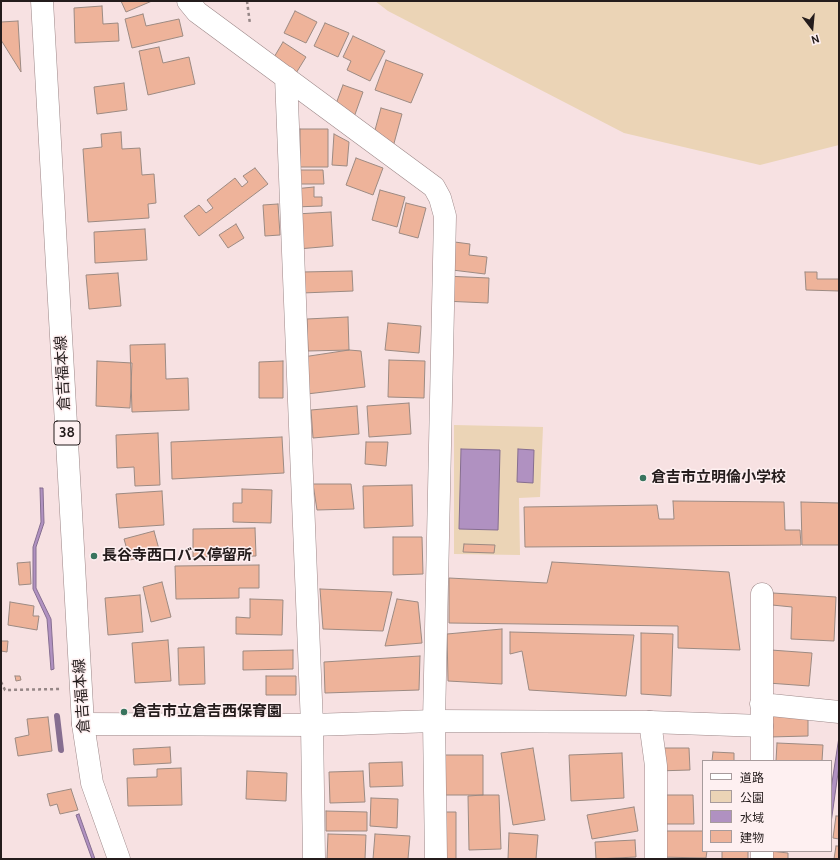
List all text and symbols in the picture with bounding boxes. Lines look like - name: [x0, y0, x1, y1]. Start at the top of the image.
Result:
- north arrow: [792, 8, 832, 48]
- text: N: [810, 32, 821, 47]
- street label: 倉吉福本線: [52, 335, 74, 411]
- road number: 38: [54, 421, 80, 445]
- place label: 倉吉市立明倫小学校: [651, 469, 786, 487]
- marker: 倉吉市立明倫小学校: [638, 473, 648, 483]
- place label: 長谷寺西口バス停留所: [102, 547, 252, 565]
- marker: 長谷寺西口バス停留所: [89, 551, 99, 561]
- street label: 倉吉福本線: [70, 658, 94, 734]
- place label: 倉吉市立倉吉西保育園: [132, 703, 282, 721]
- marker: 倉吉市立倉吉西保育園: [119, 707, 129, 717]
- legend: [702, 760, 832, 852]
- text: 道路: [740, 770, 764, 785]
- text: 公園: [740, 790, 764, 805]
- text: 水域: [740, 810, 764, 825]
- text: 建物: [740, 830, 764, 845]

